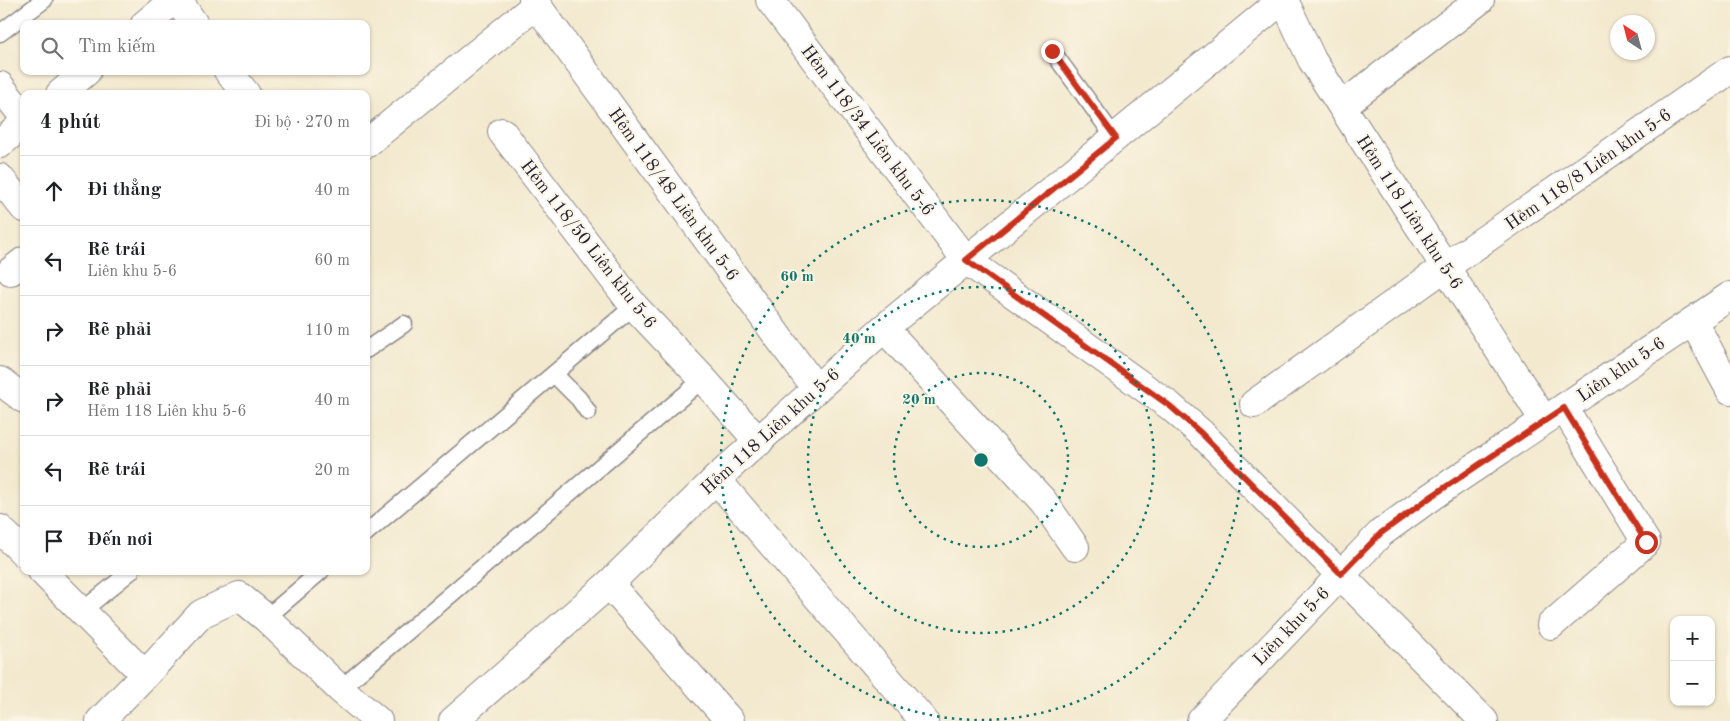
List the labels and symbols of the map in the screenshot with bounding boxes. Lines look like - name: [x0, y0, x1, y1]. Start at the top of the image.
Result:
- north arrow: [1610, 15, 1655, 60]
- route end: [1041, 40, 1064, 63]
- street label: Hẻm 118/34 Liên khu 5-6: [797, 42, 937, 219]
- street label: Hẻm 118/48 Liên khu 5-6: [605, 105, 742, 284]
- street label: Hẻm 118/8 Liên khu 5-6: [1502, 106, 1675, 234]
- street label: Hẻm 118 Liên khu 5-6: [1353, 132, 1466, 293]
- street label: Hẻm 118/50 Liên khu 5-6: [517, 157, 659, 332]
- text: 60 m: [780, 270, 814, 285]
- text: 40 m: [842, 332, 876, 347]
- street label: Liên khu 5-6: [1575, 334, 1669, 406]
- street label: Hẻm 118 Liên khu 5-6: [698, 365, 843, 498]
- text: 20 m: [902, 393, 936, 408]
- centre of rings: [972, 451, 990, 469]
- route start: [1635, 531, 1658, 554]
- street label: Liên khu 5-6: [1250, 584, 1333, 669]

